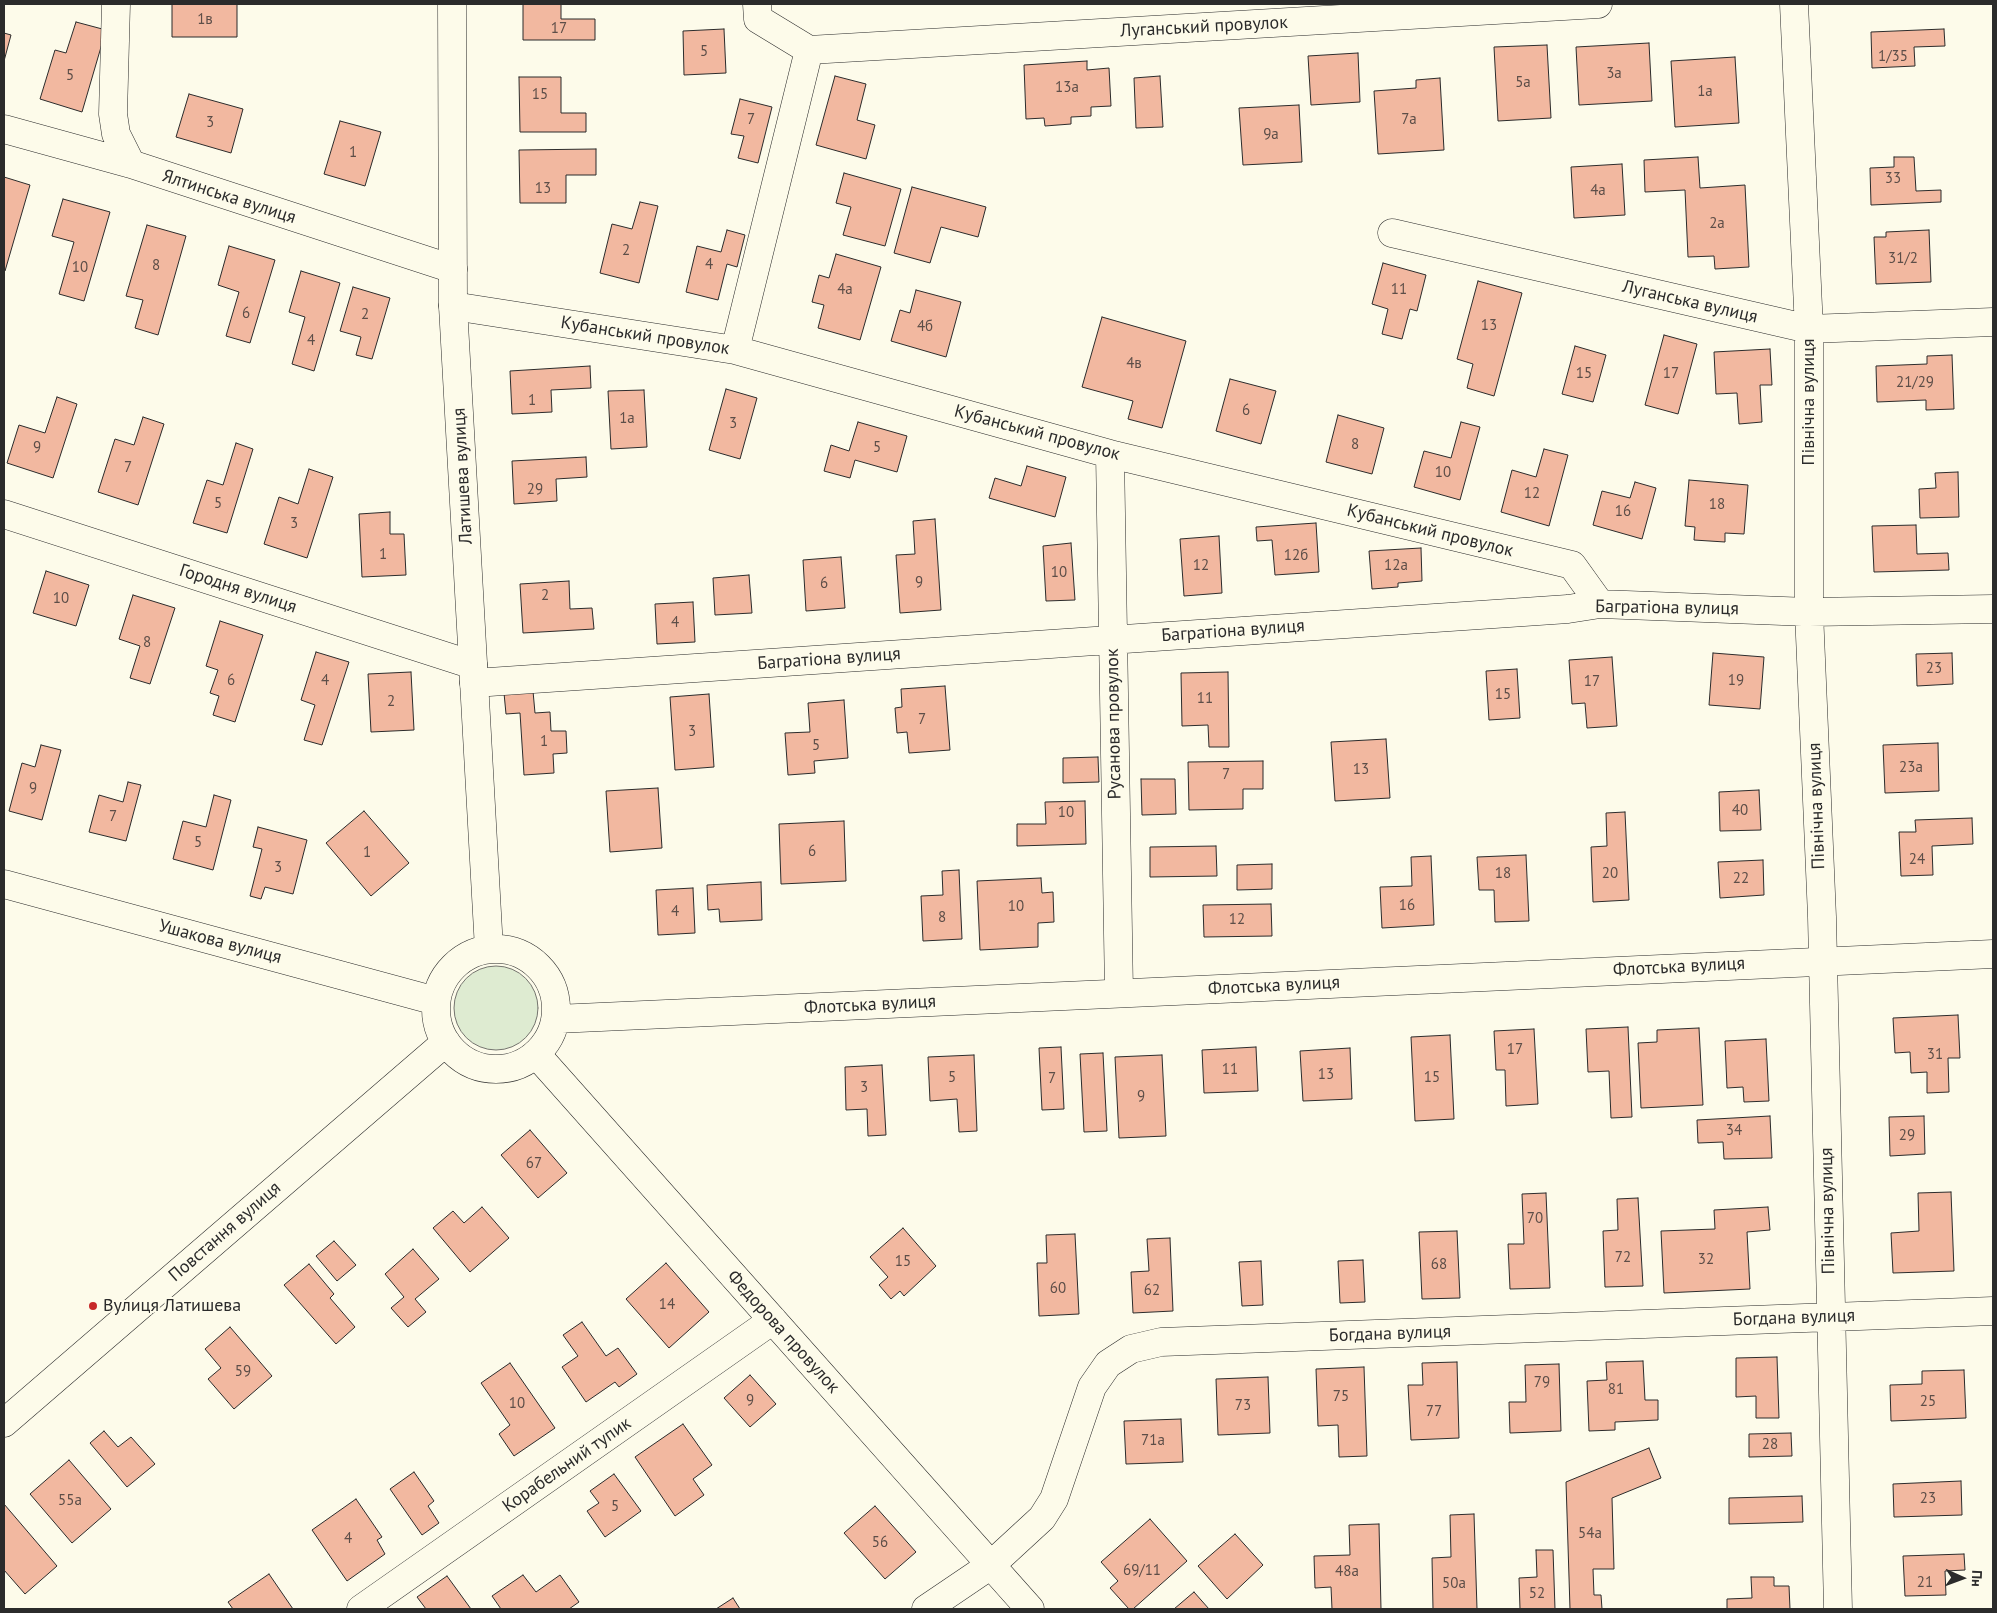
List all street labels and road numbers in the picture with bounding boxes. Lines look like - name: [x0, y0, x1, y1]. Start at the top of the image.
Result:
- street label: Луганський провулок: [1120, 12, 1288, 42]
- street label: Ялтинська вулиця: [159, 165, 299, 229]
- street label: Луганська вулиця: [1620, 276, 1760, 328]
- street label: Кубанський провулок: [559, 312, 731, 360]
- street label: Північна вулиця: [1798, 339, 1820, 465]
- street label: Кубанський провулок: [952, 400, 1122, 466]
- street label: Латишева вулиця: [449, 407, 477, 545]
- street label: Кубанський провулок: [1345, 500, 1515, 562]
- street label: Городня вулиця: [177, 560, 299, 618]
- street label: Багратіона вулиця: [1595, 596, 1739, 620]
- street label: Багратіона вулиця: [1161, 615, 1305, 647]
- street label: Багратіона вулиця: [757, 643, 901, 675]
- street label: Русанова провулок: [1102, 648, 1126, 800]
- street label: Північна вулиця: [1804, 742, 1830, 870]
- street label: Ушакова вулиця: [156, 915, 284, 969]
- street label: Флотська вулиця: [1613, 953, 1745, 981]
- street label: Флотська вулиця: [1208, 972, 1340, 1000]
- street label: Флотська вулиця: [804, 991, 936, 1019]
- street label: Північна вулиця: [1816, 1147, 1840, 1275]
- street label: Повстання вулиця: [164, 1177, 286, 1287]
- street label: Федорова провулок: [722, 1266, 844, 1398]
- street label: Богдана вулиця: [1732, 1305, 1856, 1331]
- street label: Богдана вулиця: [1328, 1321, 1452, 1347]
- street label: Корабельний тупик: [499, 1413, 635, 1517]

